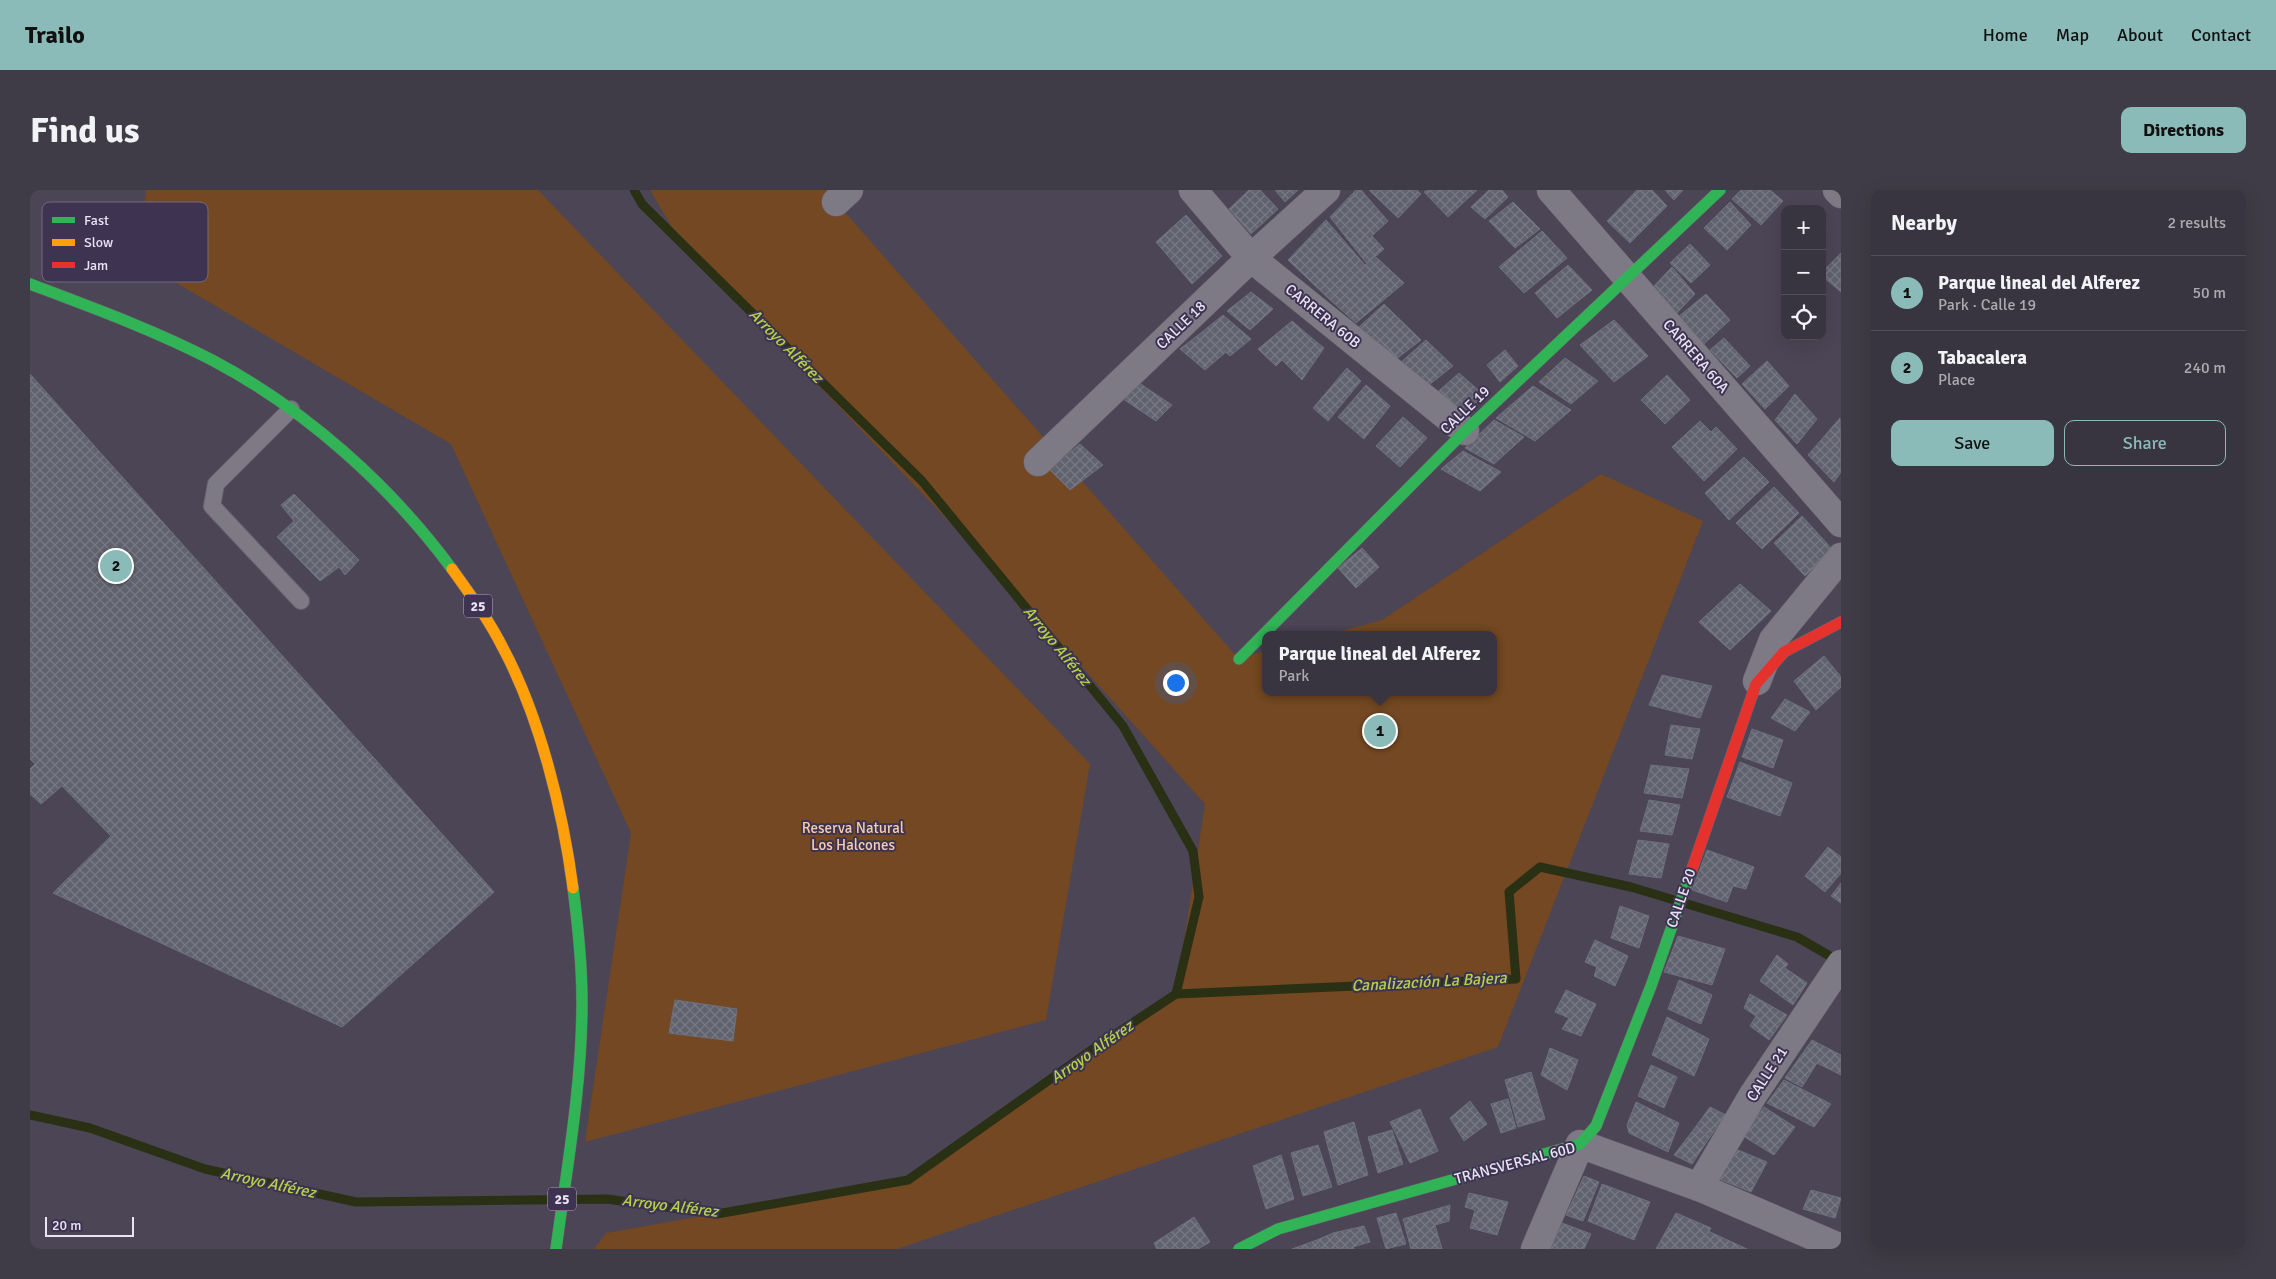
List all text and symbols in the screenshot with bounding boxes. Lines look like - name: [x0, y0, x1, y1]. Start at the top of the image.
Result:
- text: Trailo: [25, 20, 85, 50]
- text: Home: [1983, 24, 2028, 46]
- text: Map: [2056, 24, 2089, 46]
- text: About: [2117, 24, 2163, 46]
- text: Contact: [2191, 24, 2251, 46]
- button: Directions: [2121, 107, 2246, 153]
- text: Find us: [30, 109, 140, 152]
- legend: [42, 202, 208, 282]
- map controls: [1781, 205, 1826, 340]
- button: +: [1781, 205, 1826, 250]
- text: Nearby: [1891, 210, 1957, 236]
- text: Fast: [84, 212, 109, 229]
- text: 2 results: [2167, 213, 2226, 233]
- text: Slow: [84, 234, 113, 251]
- button: −: [1781, 250, 1826, 295]
- text: Jam: [84, 257, 108, 274]
- text: Parque lineal del Alferez: [1938, 271, 2140, 295]
- street label: CARRERA 60B: [1282, 280, 1364, 352]
- text: 1: [1903, 283, 1911, 303]
- text: 50 m: [2192, 283, 2226, 303]
- button: locate: [1781, 295, 1826, 340]
- text: Park · Calle 19: [1938, 295, 2036, 315]
- street label: CALLE 18: [1153, 297, 1209, 353]
- water label: Arroyo Alférez: [745, 305, 829, 389]
- street label: CARRERA 60A: [1659, 316, 1733, 396]
- text: Tabacalera: [1938, 346, 2027, 370]
- text: 2: [1903, 358, 1911, 378]
- text: 240 m: [2184, 358, 2226, 378]
- text: Place: [1938, 370, 1975, 390]
- street label: CALLE 19: [1437, 382, 1493, 438]
- button: Save: [1891, 420, 2054, 466]
- button: Share: [2064, 420, 2226, 466]
- pin: 2: [100, 547, 132, 585]
- road number: 25: [464, 594, 492, 618]
- water label: Arroyo Alférez: [1019, 602, 1096, 691]
- popup: [1262, 631, 1497, 696]
- text: Parque lineal del Alferez: [1278, 642, 1481, 666]
- text: Park: [1278, 666, 1309, 686]
- your location: [1163, 670, 1189, 696]
- pin: 1: [1364, 712, 1396, 750]
- park label: Reserva Natural Los Halcones: [802, 819, 904, 854]
- street label: CALLE 20: [1662, 866, 1700, 930]
- water label: Canalización La Bajera: [1351, 968, 1508, 996]
- water label: Arroyo Alférez: [1047, 1015, 1139, 1088]
- street label: CALLE 21: [1743, 1043, 1791, 1105]
- street label: TRANSVERSAL 60D: [1453, 1138, 1577, 1188]
- water label: Arroyo Alférez: [219, 1163, 319, 1203]
- road number: 25: [548, 1188, 576, 1211]
- water label: Arroyo Alférez: [621, 1190, 721, 1222]
- scale bar: [45, 1214, 134, 1237]
- text: 20 m: [52, 1217, 81, 1234]

